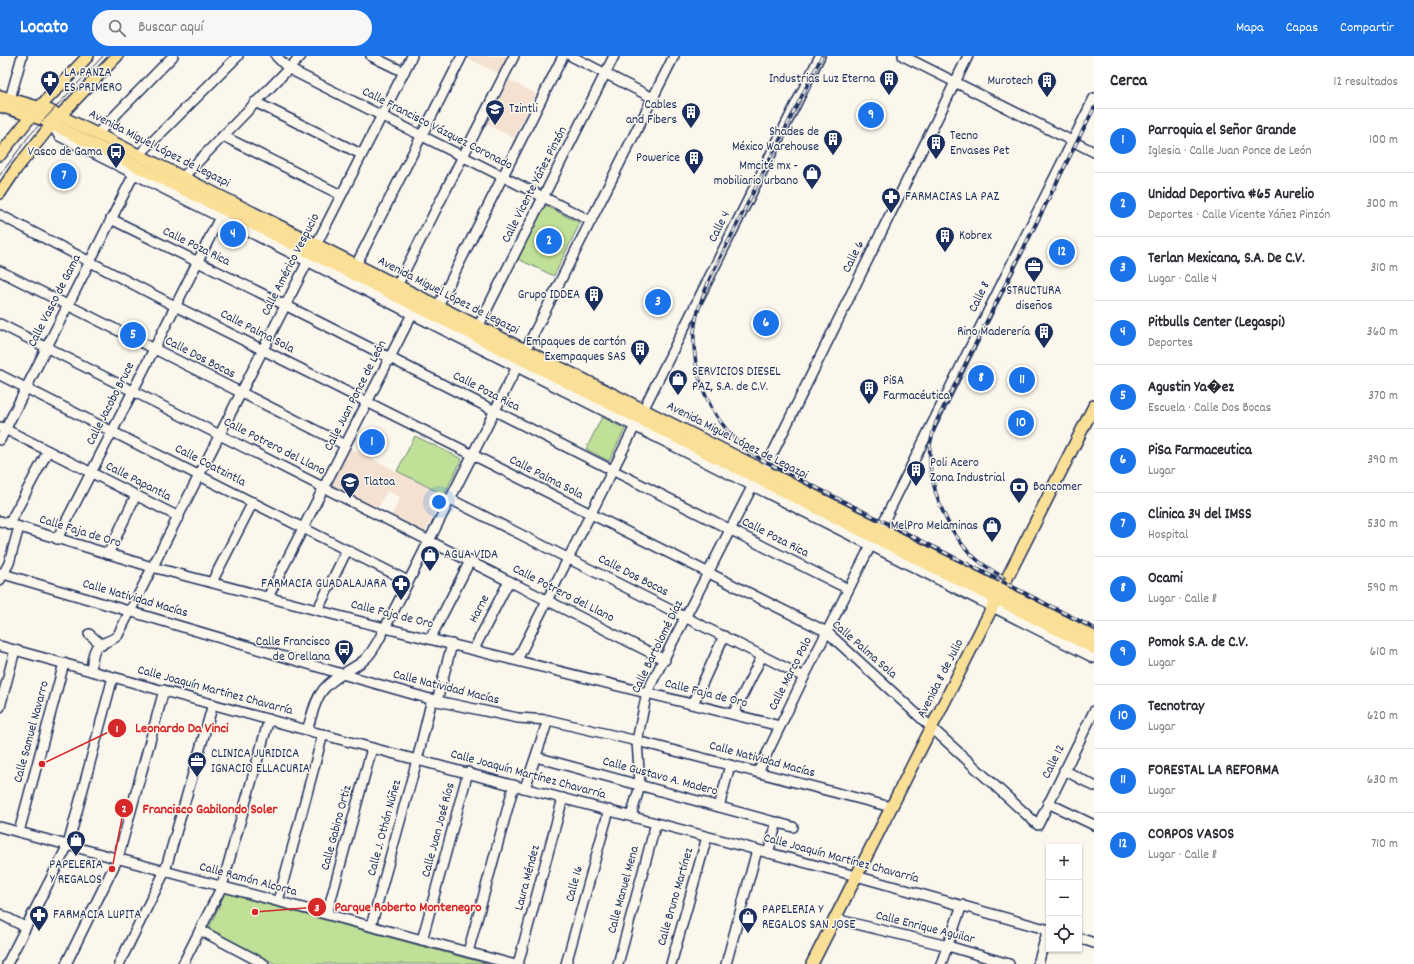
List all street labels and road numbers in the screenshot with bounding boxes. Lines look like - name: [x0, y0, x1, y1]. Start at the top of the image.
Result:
- street label: Calle Francisco Vázquez Coronado: [358, 83, 516, 175]
- street label: Avenida Miguel López de Legazpi: [85, 105, 234, 193]
- street label: Calle Vicente Yáñez Pinzón: [497, 123, 573, 247]
- street label: Calle 4: [704, 208, 736, 246]
- street label: Calle Américo Vespucio: [257, 210, 325, 320]
- street label: Calle Poza Rica: [159, 222, 234, 272]
- street label: Calle 6: [838, 238, 870, 276]
- street label: Calle Vasco de Gama: [23, 251, 87, 351]
- street label: Avenida Miguel López de Legazpi: [374, 252, 523, 340]
- street label: Calle 8: [964, 278, 996, 316]
- street label: Calle Palma Sola: [217, 305, 298, 359]
- street label: Calle Dos Bocas: [161, 332, 239, 384]
- street label: Calle Juan Ponce de León: [320, 337, 392, 455]
- street label: Calle Jacobo Bruce: [82, 359, 140, 449]
- street label: Calle Poza Rica: [449, 367, 524, 417]
- street label: Avenida Miguel López de Legazpi: [663, 397, 812, 485]
- street label: Calle Potrero del Llano: [220, 413, 328, 481]
- street label: Calle Coatzintla: [171, 440, 250, 493]
- street label: Calle Palma Sola: [506, 451, 587, 505]
- street label: Calle Papantla: [102, 457, 175, 507]
- street label: Calle Faja de Oro: [37, 511, 123, 554]
- street label: Calle Poza Rica: [738, 513, 813, 563]
- street label: Calle Dos Bocas: [594, 550, 672, 602]
- street label: Calle Potrero del Llano: [509, 560, 617, 628]
- street label: Calle Natividad Macías: [80, 575, 190, 623]
- street label: Harne: [465, 591, 495, 626]
- street label: Calle Faja de Oro: [349, 596, 436, 635]
- street label: Calle Bartolomé Díaz: [627, 597, 689, 697]
- street label: Calle Palma Sola: [827, 616, 902, 684]
- street label: Calle Marco Polo: [764, 634, 818, 714]
- street label: Avenida 8 de Julio: [913, 636, 969, 722]
- street label: Calle Joaquín Martínez Chavarría: [135, 661, 296, 721]
- street label: Calle Natividad Macías: [391, 666, 501, 710]
- street label: Calle Faja de Oro: [663, 675, 750, 714]
- street label: Calle Samuel Navarro: [9, 679, 55, 785]
- street label: Calle Natividad Macías: [707, 737, 817, 783]
- street label: Calle 12: [1038, 742, 1070, 782]
- street label: Calle Joaquín Martínez Chavarría: [448, 745, 609, 805]
- street label: Calle Gustavo A. Madero: [600, 752, 720, 802]
- street label: Calle J. Othón Núñez: [363, 778, 407, 878]
- street label: Calle Juan José Ríos: [417, 781, 461, 879]
- street label: Calle Gabino Ortiz: [317, 783, 357, 873]
- street label: Calle Joaquín Martínez Chavarría: [761, 829, 922, 889]
- street label: Laura Méndez: [510, 843, 546, 913]
- street label: Calle Manuel Mena: [603, 843, 645, 936]
- street label: Calle Bruno Martínez: [653, 846, 699, 948]
- street label: Calle Ramón Alcorta: [197, 858, 300, 902]
- street label: Calle 16: [561, 864, 589, 904]
- street label: Calle Enrique Aguilar: [874, 907, 977, 950]

